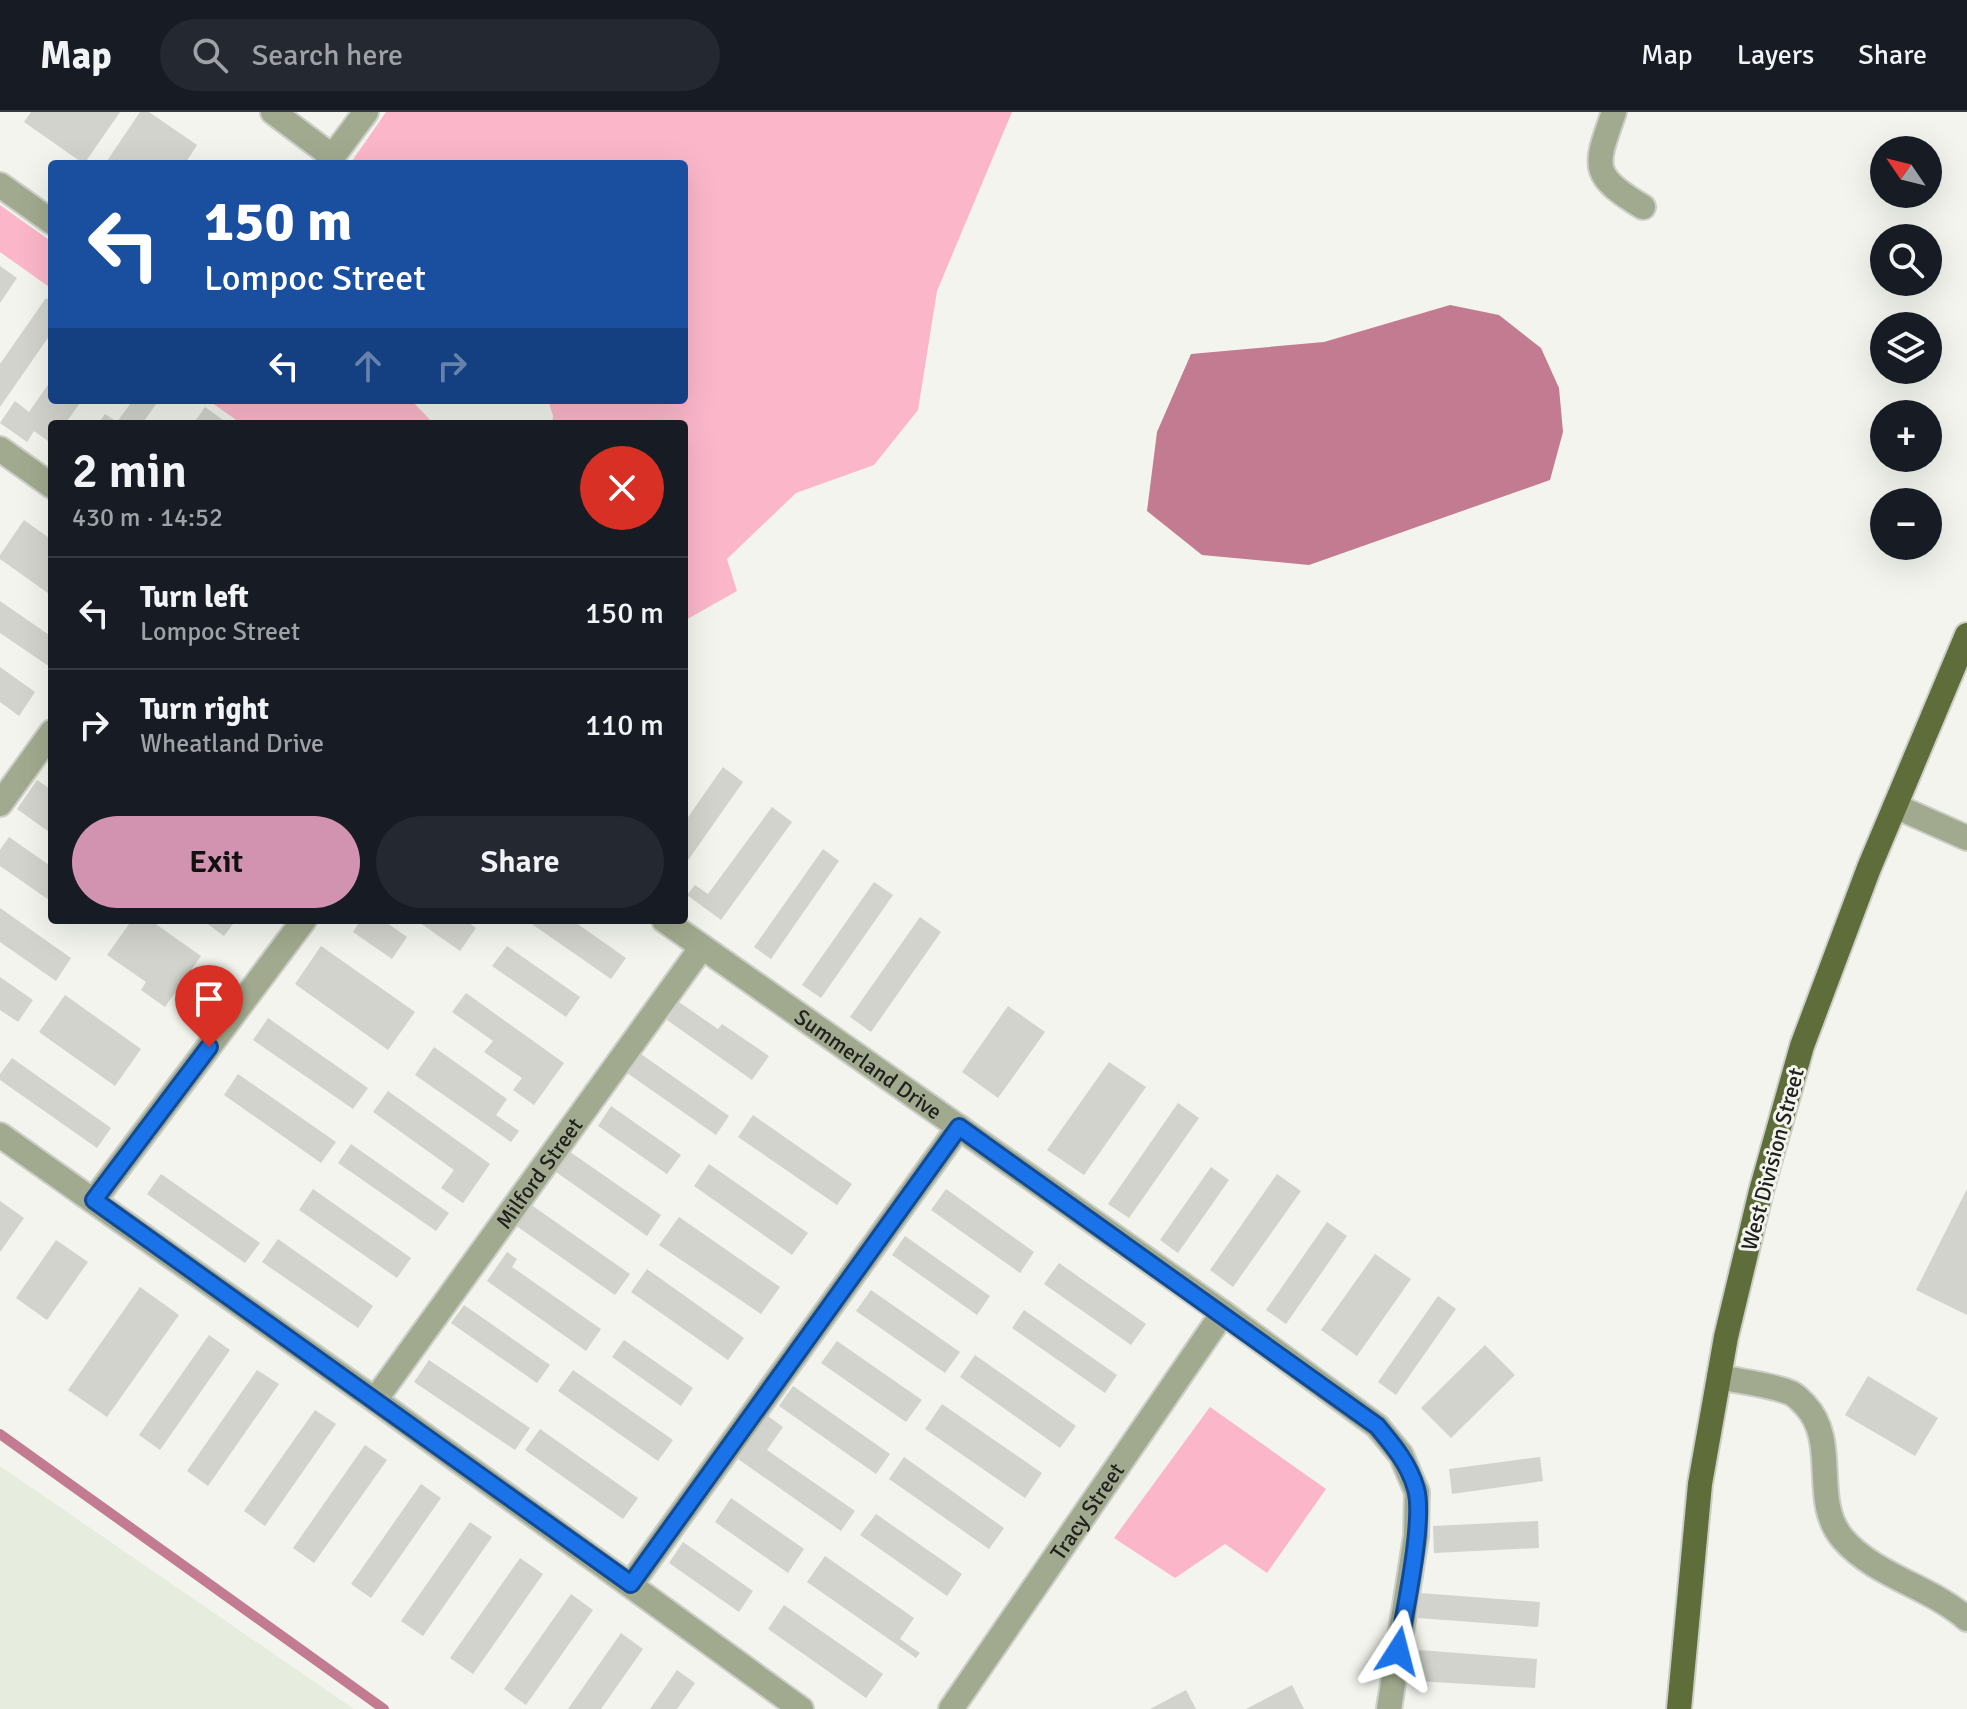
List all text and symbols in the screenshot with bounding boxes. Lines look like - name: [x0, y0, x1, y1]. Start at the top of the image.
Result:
- search box: [160, 19, 720, 91]
- text: Map: [40, 32, 112, 79]
- icon: search: [188, 33, 232, 77]
- text: Search here: [252, 37, 403, 74]
- text: Map: [1641, 38, 1693, 72]
- text: Layers: [1737, 38, 1814, 72]
- text: Share: [1858, 38, 1927, 72]
- north arrow: [1870, 136, 1942, 208]
- map controls: [1870, 136, 1942, 560]
- text: 150 m: [204, 187, 352, 256]
- icon: left: [72, 192, 176, 296]
- button: search: [1870, 224, 1942, 296]
- text: Lompoc Street: [204, 256, 426, 301]
- button: layers: [1870, 312, 1942, 384]
- icon: left: [262, 344, 306, 388]
- icon: ahead: [346, 344, 390, 388]
- icon: right: [430, 344, 474, 388]
- button: +: [1870, 400, 1942, 472]
- text: 2 min: [72, 442, 187, 501]
- button: close: [580, 446, 664, 530]
- button: −: [1870, 488, 1942, 560]
- text: 430 m · 14:52: [72, 502, 223, 534]
- text: Turn left: [140, 579, 249, 616]
- icon: left: [72, 591, 116, 635]
- text: 150 m: [585, 595, 664, 632]
- text: Lompoc Street: [140, 616, 300, 648]
- text: Turn right: [140, 691, 269, 728]
- icon: right: [72, 703, 116, 747]
- text: 110 m: [585, 707, 664, 744]
- text: Wheatland Drive: [140, 728, 324, 760]
- button: Exit: [72, 816, 360, 908]
- button: Share: [376, 816, 664, 908]
- pin: [175, 965, 243, 1047]
- icon: arrive: [187, 977, 231, 1021]
- street label: Summerland Drive: [789, 1003, 947, 1125]
- street label: West Division Street: [1735, 1065, 1810, 1253]
- street label: Milford Street: [490, 1112, 589, 1234]
- street label: Tracy Street: [1045, 1458, 1130, 1565]
- position arrow: [1356, 1609, 1440, 1693]

